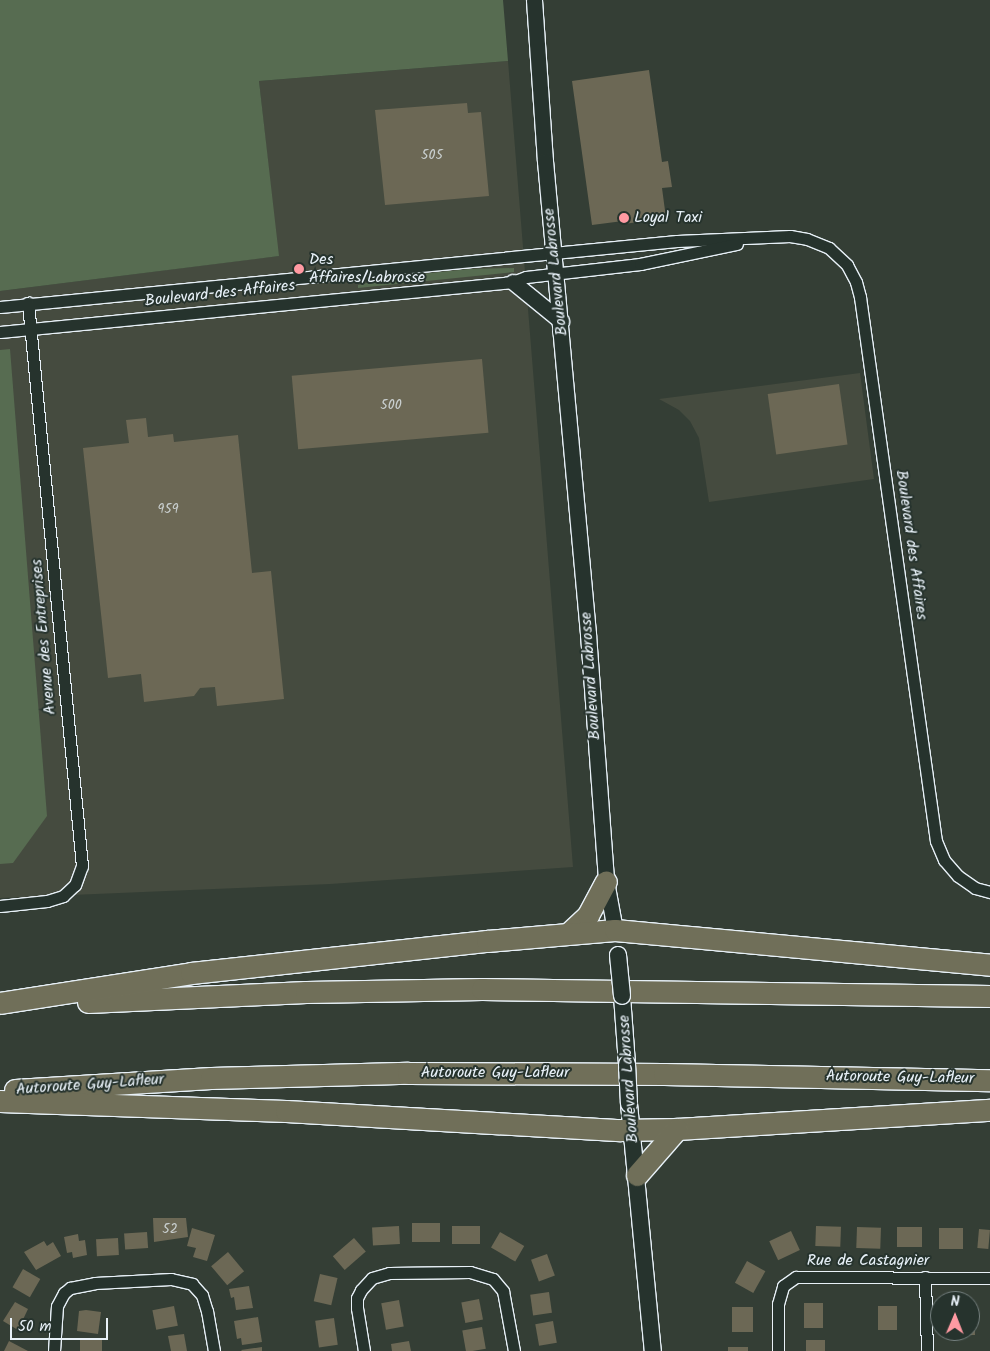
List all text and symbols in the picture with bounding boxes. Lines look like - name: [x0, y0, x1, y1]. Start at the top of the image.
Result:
- house number: 505: [421, 147, 443, 163]
- street label: Boulevard Labrosse: [540, 207, 572, 337]
- place label: Loyal Taxi: [634, 208, 702, 228]
- marker: Loyal Taxi: [618, 212, 630, 224]
- place label: Des Affaires/Labrosse: [309, 250, 425, 288]
- marker: Des Affaires/Labrosse: [293, 263, 305, 275]
- street label: Boulevard des Affaires: [144, 277, 296, 311]
- house number: 500: [380, 397, 402, 413]
- street label: Boulevard des Affaires: [891, 469, 931, 621]
- house number: 959: [157, 501, 179, 517]
- street label: Avenue des Entreprises: [28, 558, 60, 716]
- street label: Boulevard Labrosse: [577, 611, 605, 741]
- street label: Boulevard Labrosse: [615, 1014, 643, 1144]
- street label: Autoroute Guy-Lafleur: [421, 1063, 569, 1083]
- street label: Autoroute Guy-Lafleur: [826, 1067, 974, 1089]
- street label: Autoroute Guy-Lafleur: [15, 1070, 165, 1100]
- house number: 52: [162, 1221, 178, 1237]
- street label: Rue de Castagnier: [807, 1251, 929, 1271]
- north arrow: [930, 1291, 980, 1341]
- text: N: [951, 1291, 960, 1313]
- scale bar: [12, 1308, 110, 1340]
- text: 50 m: [18, 1315, 52, 1339]

